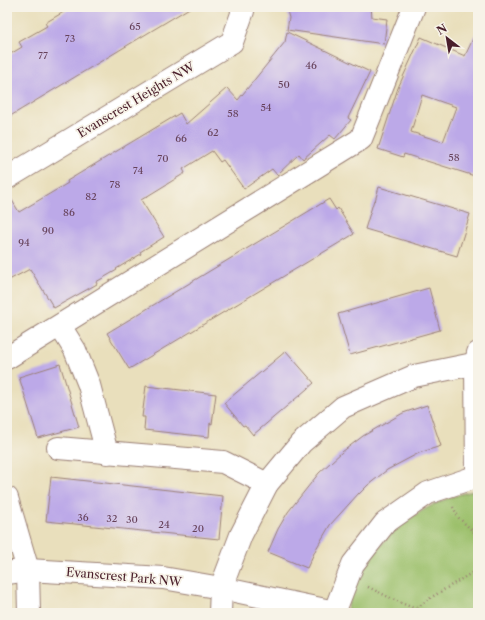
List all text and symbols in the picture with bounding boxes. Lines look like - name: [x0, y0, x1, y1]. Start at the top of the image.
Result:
- north arrow: [427, 18, 467, 58]
- house number: 65: [129, 20, 141, 33]
- text: N: [434, 21, 450, 38]
- house number: 73: [65, 32, 75, 45]
- house number: 77: [38, 49, 48, 62]
- street label: Evanscrest Heights NW: [74, 58, 198, 140]
- house number: 46: [305, 59, 317, 72]
- house number: 50: [278, 78, 290, 91]
- house number: 54: [260, 101, 272, 114]
- house number: 58: [227, 107, 239, 120]
- house number: 62: [207, 126, 219, 139]
- house number: 66: [175, 132, 187, 145]
- house number: 58: [448, 151, 460, 164]
- house number: 70: [157, 152, 169, 165]
- house number: 74: [133, 164, 143, 177]
- house number: 78: [110, 178, 120, 191]
- house number: 82: [85, 190, 97, 203]
- house number: 86: [63, 206, 75, 219]
- house number: 90: [42, 224, 54, 237]
- house number: 94: [18, 236, 30, 249]
- house number: 36: [77, 511, 89, 524]
- house number: 32: [106, 512, 118, 525]
- house number: 30: [126, 513, 138, 526]
- house number: 24: [158, 518, 170, 531]
- house number: 20: [192, 522, 204, 535]
- street label: Evanscrest Park NW: [66, 564, 183, 589]

